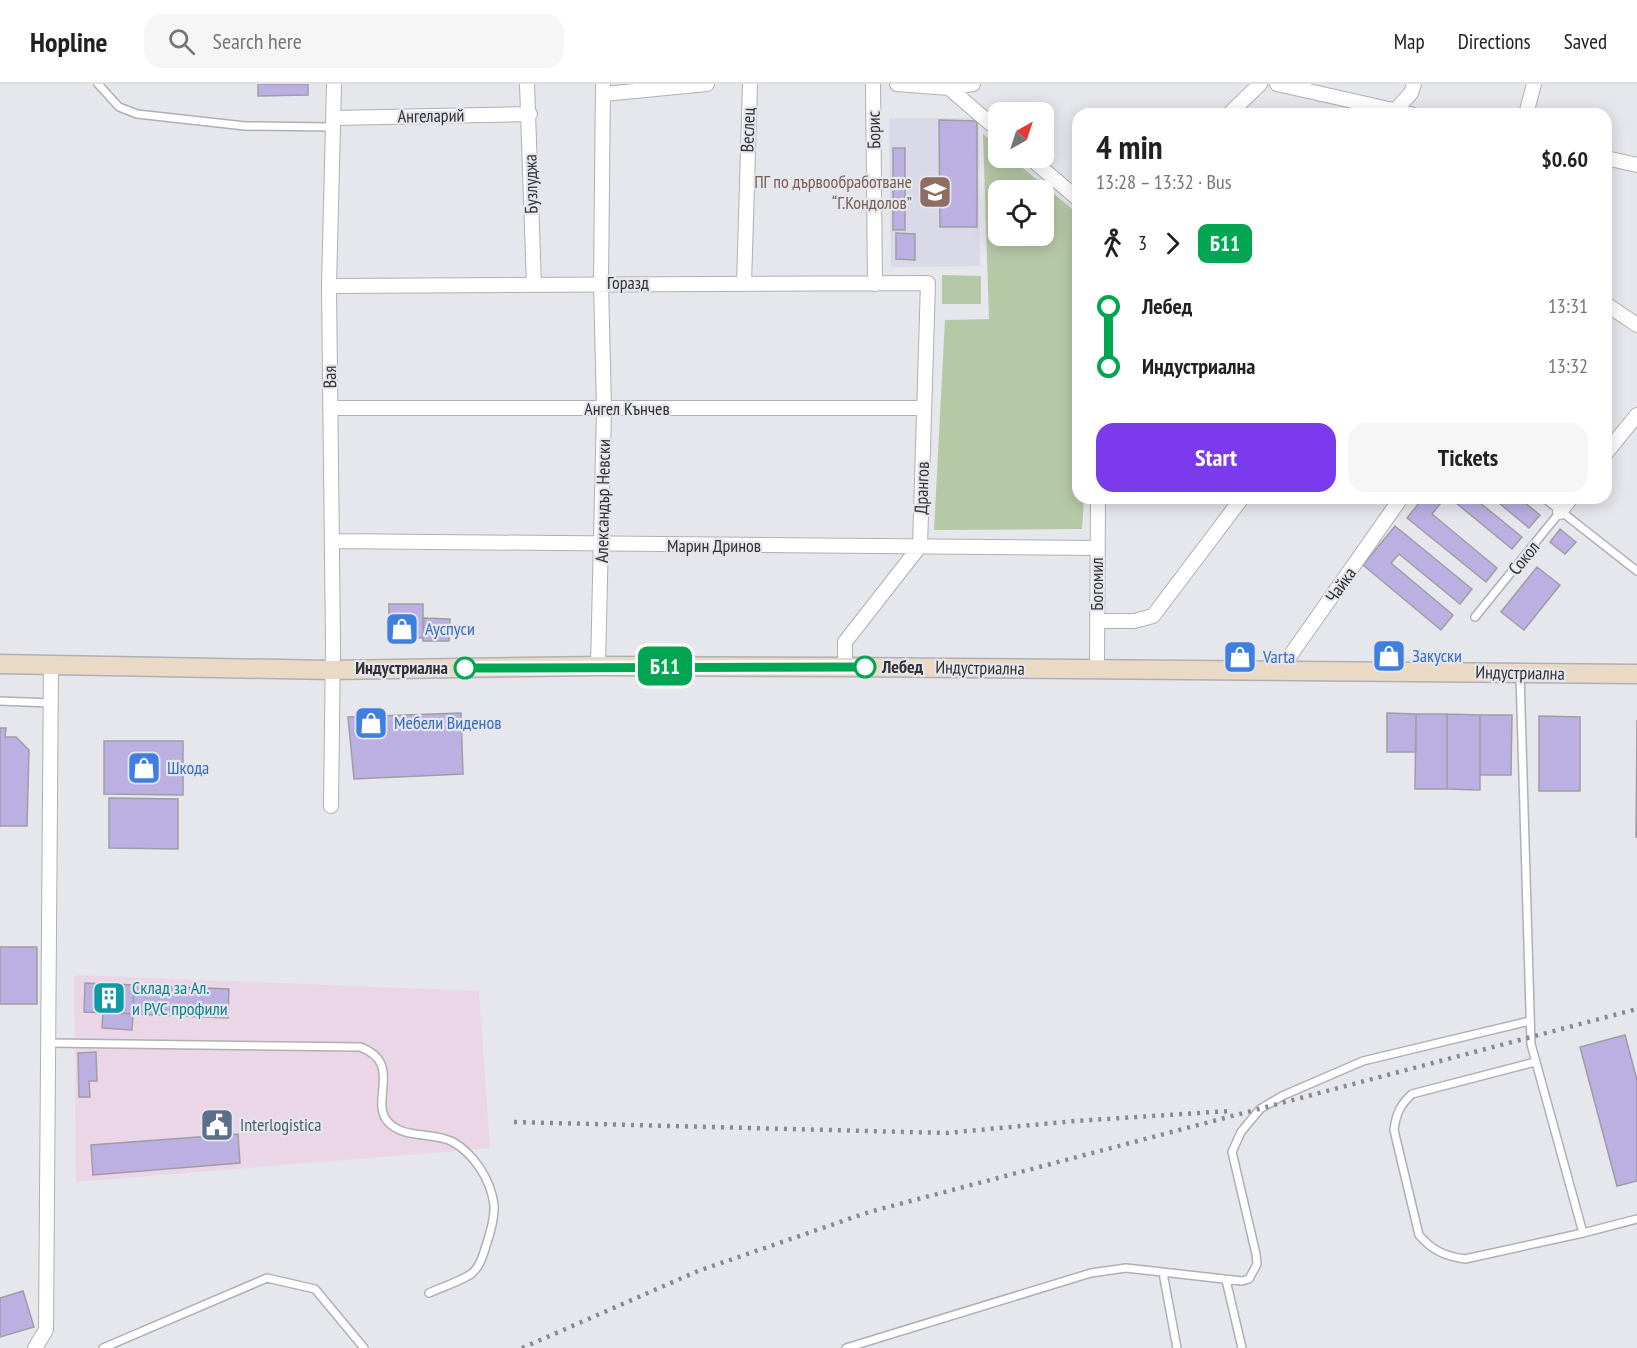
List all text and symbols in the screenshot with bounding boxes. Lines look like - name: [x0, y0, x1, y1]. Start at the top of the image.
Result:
- search box: [144, 14, 564, 68]
- text: Hopline: [30, 23, 108, 60]
- icon: search: [165, 25, 198, 58]
- text: Search here: [213, 27, 302, 55]
- text: Map: [1394, 28, 1425, 55]
- text: Directions: [1458, 28, 1531, 55]
- text: Saved: [1564, 28, 1607, 55]
- north arrow: [988, 102, 1054, 168]
- map controls: [988, 102, 1054, 246]
- street label: Ангеларий: [397, 103, 465, 128]
- street label: Веслец: [735, 107, 760, 153]
- street label: Борис: [862, 110, 885, 149]
- text: 4 min: [1096, 125, 1163, 168]
- text: $0.60: [1541, 145, 1588, 173]
- street label: Бузлуджа: [518, 154, 543, 214]
- text: 13:28 – 13:32 · Bus: [1096, 169, 1231, 195]
- place label: ПГ по дървообработване “Г.Кондолов”: [754, 170, 912, 214]
- school or university icon: ПГ по дървообработване “Г.Кондолов”: [917, 174, 953, 210]
- button: locate: [988, 180, 1054, 246]
- icon: walk: [1096, 227, 1129, 260]
- icon: forward: [1156, 227, 1189, 260]
- text: 3: [1138, 230, 1147, 256]
- text: Б11: [1210, 230, 1240, 257]
- street label: Горазд: [607, 271, 649, 294]
- text: Лебед: [1142, 292, 1192, 320]
- text: 13:31: [1548, 293, 1588, 319]
- text: Индустриална: [1142, 352, 1255, 380]
- text: 13:32: [1548, 353, 1588, 379]
- street label: Вая: [318, 365, 341, 389]
- street label: Ангел Кънчев: [584, 397, 670, 420]
- button: Start: [1096, 423, 1336, 492]
- button: Tickets: [1348, 423, 1588, 492]
- street label: Александър Невски: [590, 439, 615, 563]
- street label: Дрангов: [909, 461, 934, 515]
- street label: Марин Дринов: [667, 534, 761, 557]
- street label: Сокол: [1503, 536, 1544, 579]
- street label: Богомил: [1085, 557, 1108, 611]
- street label: Чайка: [1320, 563, 1361, 607]
- shop icon: Ауспуси: [384, 611, 420, 647]
- place label: Ауспуси: [425, 617, 475, 640]
- shop icon: Закуски: [1371, 638, 1407, 674]
- shop icon: Varta: [1222, 639, 1258, 675]
- place label: Закуски: [1412, 644, 1462, 667]
- place label: Varta: [1262, 645, 1295, 668]
- line badge: Б11: [630, 646, 700, 686]
- text: Б11: [650, 653, 680, 680]
- place label: Лебед: [881, 655, 924, 678]
- street label: Индустриална: [935, 655, 1025, 680]
- place label: Индустриална: [355, 656, 448, 679]
- marker: Лебед: [854, 656, 876, 678]
- marker: Индустриална: [454, 657, 476, 679]
- street label: Индустриална: [1475, 660, 1565, 685]
- shop icon: Мебели Виденов: [353, 705, 389, 741]
- place label: Мебели Виденов: [394, 711, 501, 734]
- shop icon: Шкода: [126, 750, 162, 786]
- place label: Шкода: [167, 756, 209, 779]
- place label: Склад за Ал. и PVC профили: [132, 976, 228, 1020]
- building icon: Склад за Ал. и PVC профили: [91, 980, 127, 1016]
- public building icon: Interlogistica: [199, 1107, 235, 1143]
- place label: Interlogistica: [240, 1113, 321, 1136]

